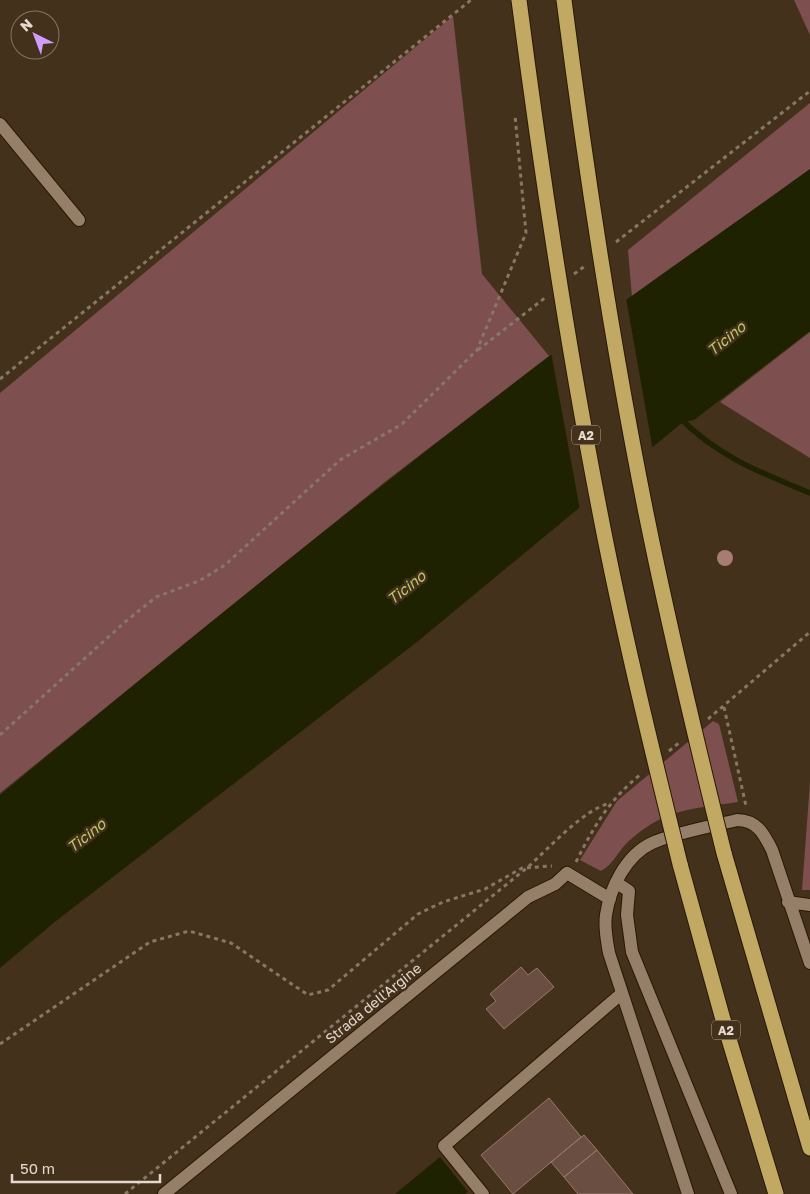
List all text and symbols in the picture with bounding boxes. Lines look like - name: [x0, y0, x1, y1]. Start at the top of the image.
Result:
- north arrow: [10, 10, 60, 60]
- text: N: [16, 15, 36, 35]
- water label: Ticino: [703, 317, 749, 359]
- road number: A2: [572, 426, 600, 444]
- water label: Ticino: [383, 566, 430, 608]
- water label: Ticino: [63, 814, 110, 856]
- street label: Strada dell'Argine: [322, 959, 424, 1047]
- road number: A2: [712, 1020, 740, 1040]
- scale bar: [12, 1152, 160, 1184]
- text: 50 m: [20, 1159, 55, 1177]

